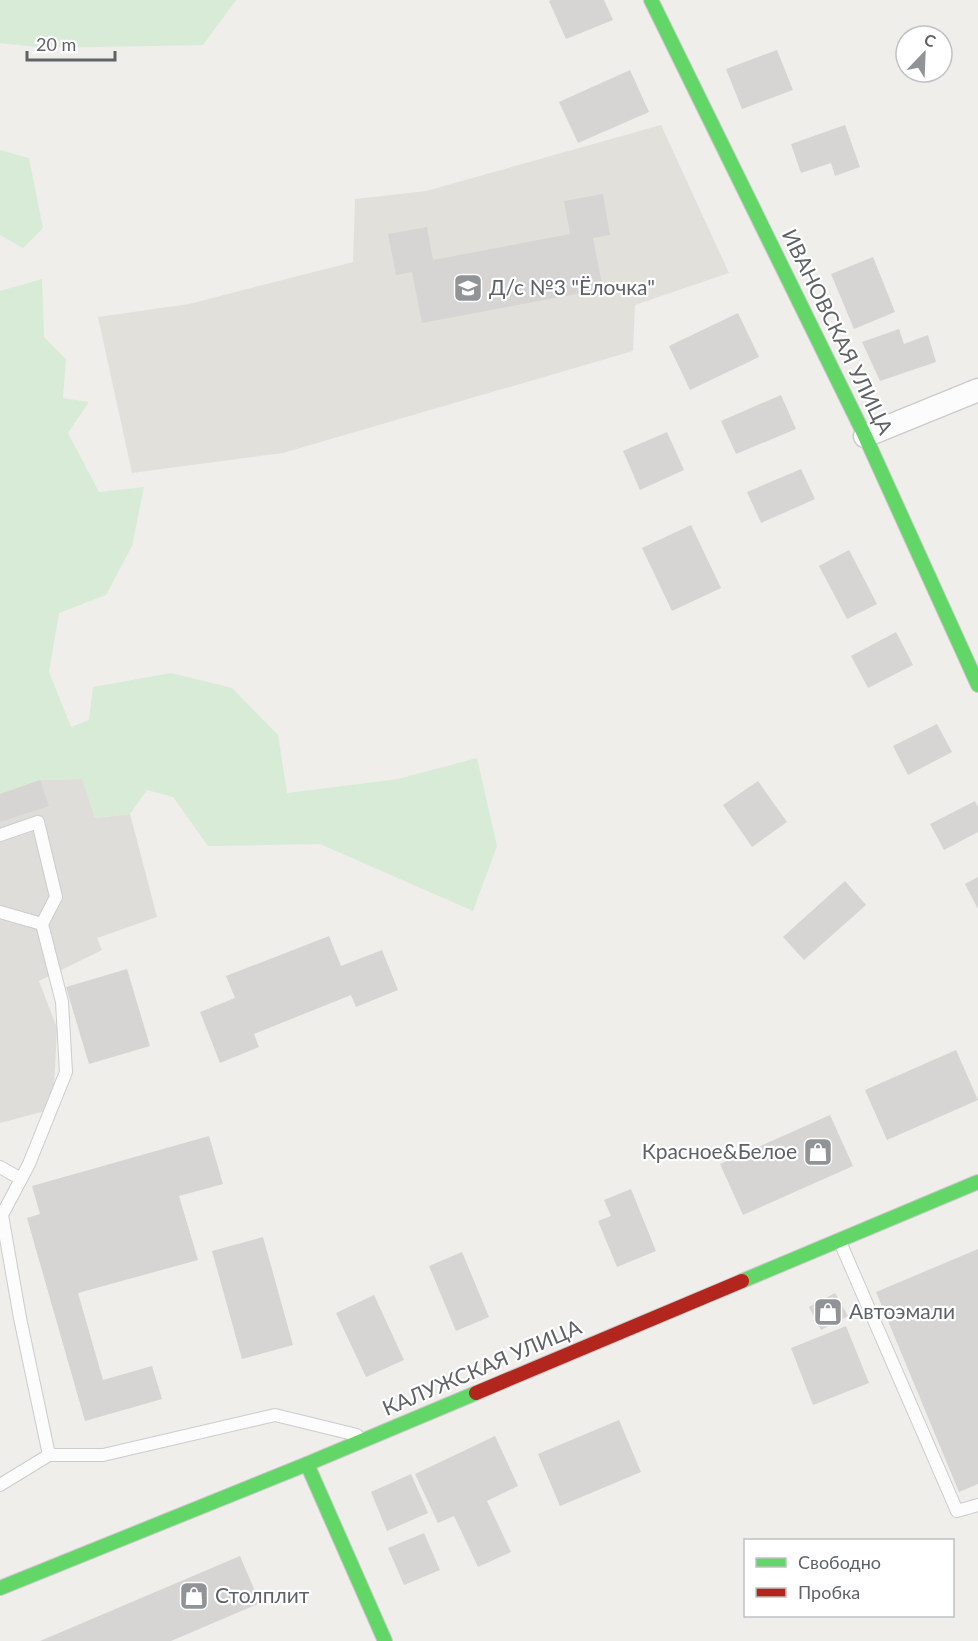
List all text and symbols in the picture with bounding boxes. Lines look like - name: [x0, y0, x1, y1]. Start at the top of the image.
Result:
- scale bar: [27, 24, 116, 62]
- north arrow: [894, 24, 954, 84]
- text: С: [921, 29, 939, 51]
- text: 20 m: [36, 33, 76, 55]
- street label: ИВАНОВСКАЯ УЛИЦА: [778, 225, 899, 439]
- school or university icon: Д/с №3 "Ёлочка": [452, 272, 484, 304]
- place label: Д/с №3 "Ёлочка": [489, 274, 655, 299]
- shop icon: Красное&Белое: [802, 1136, 834, 1168]
- place label: Красное&Белое: [642, 1138, 797, 1163]
- shop icon: Автоэмали: [812, 1296, 844, 1328]
- place label: Автоэмали: [849, 1298, 955, 1323]
- street label: КАЛУЖСКАЯ УЛИЦА: [378, 1313, 585, 1420]
- legend: [744, 1539, 954, 1617]
- text: Свободно: [798, 1551, 881, 1573]
- shop icon: Столплит: [178, 1580, 210, 1612]
- text: Пробка: [798, 1581, 860, 1603]
- place label: Столплит: [215, 1582, 310, 1607]

